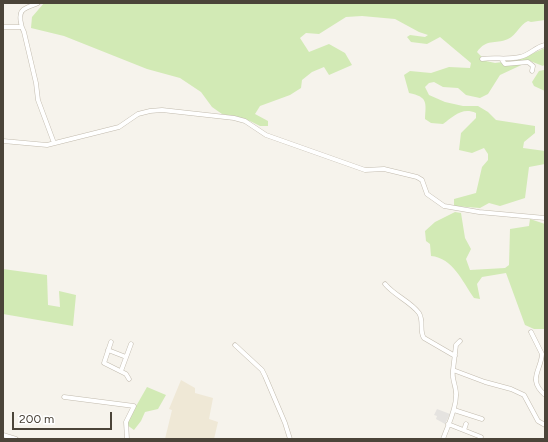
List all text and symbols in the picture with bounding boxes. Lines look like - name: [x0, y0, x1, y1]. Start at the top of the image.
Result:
- scale bar: [14, 404, 114, 430]
- text: 200 m: [19, 412, 54, 426]

